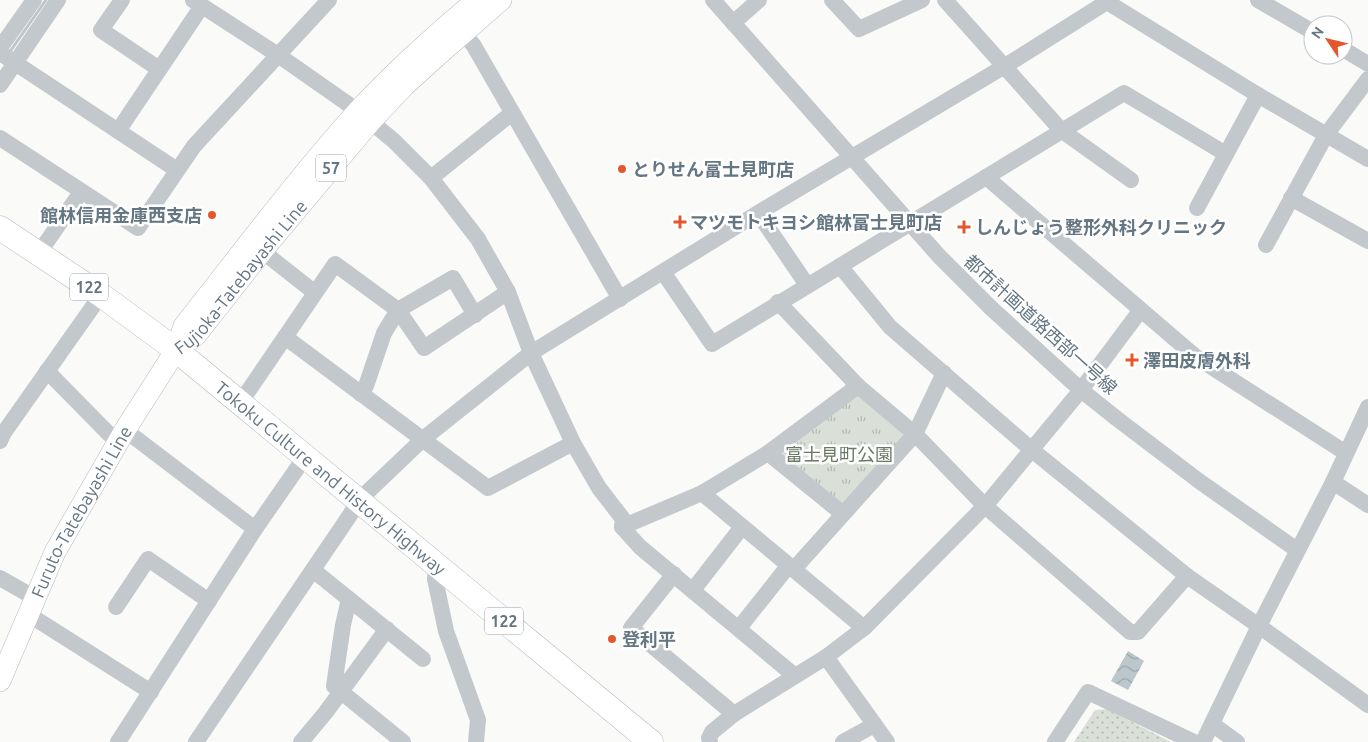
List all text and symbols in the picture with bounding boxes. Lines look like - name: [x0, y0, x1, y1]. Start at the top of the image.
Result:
- north arrow: [1303, 15, 1353, 65]
- text: N: [1308, 24, 1327, 41]
- road number: 57: [316, 154, 346, 182]
- place label: とりせん富士見町店: [632, 159, 794, 179]
- marker: とりせん富士見町店: [616, 163, 628, 175]
- street label: Fujioka-Tatebayashi Line: [170, 196, 311, 358]
- place label: 館林信用金庫西支店: [40, 205, 202, 225]
- marker: 館林信用金庫西支店: [206, 209, 218, 221]
- place label: マツモトキヨシ館林富士見町店: [690, 212, 942, 232]
- marker: マツモトキヨシ館林富士見町店: [674, 216, 686, 228]
- place label: しんじょう整形外科クリニック: [975, 217, 1227, 237]
- marker: しんじょう整形外科クリニック: [957, 220, 971, 234]
- street label: 都市計画道路西部一号線: [961, 250, 1121, 398]
- road number: 122: [70, 274, 108, 300]
- place label: 澤田皮膚外科: [1143, 350, 1251, 370]
- marker: 澤田皮膚外科: [1125, 353, 1139, 367]
- street label: Tokoku Culture and History Highway: [212, 377, 450, 579]
- street label: Furuto-Tatebayashi Line: [27, 422, 135, 600]
- park label: 富士見町公園: [785, 444, 893, 464]
- road number: 122: [485, 608, 523, 634]
- place label: 登利平: [622, 629, 676, 649]
- marker: 登利平: [606, 633, 618, 645]

